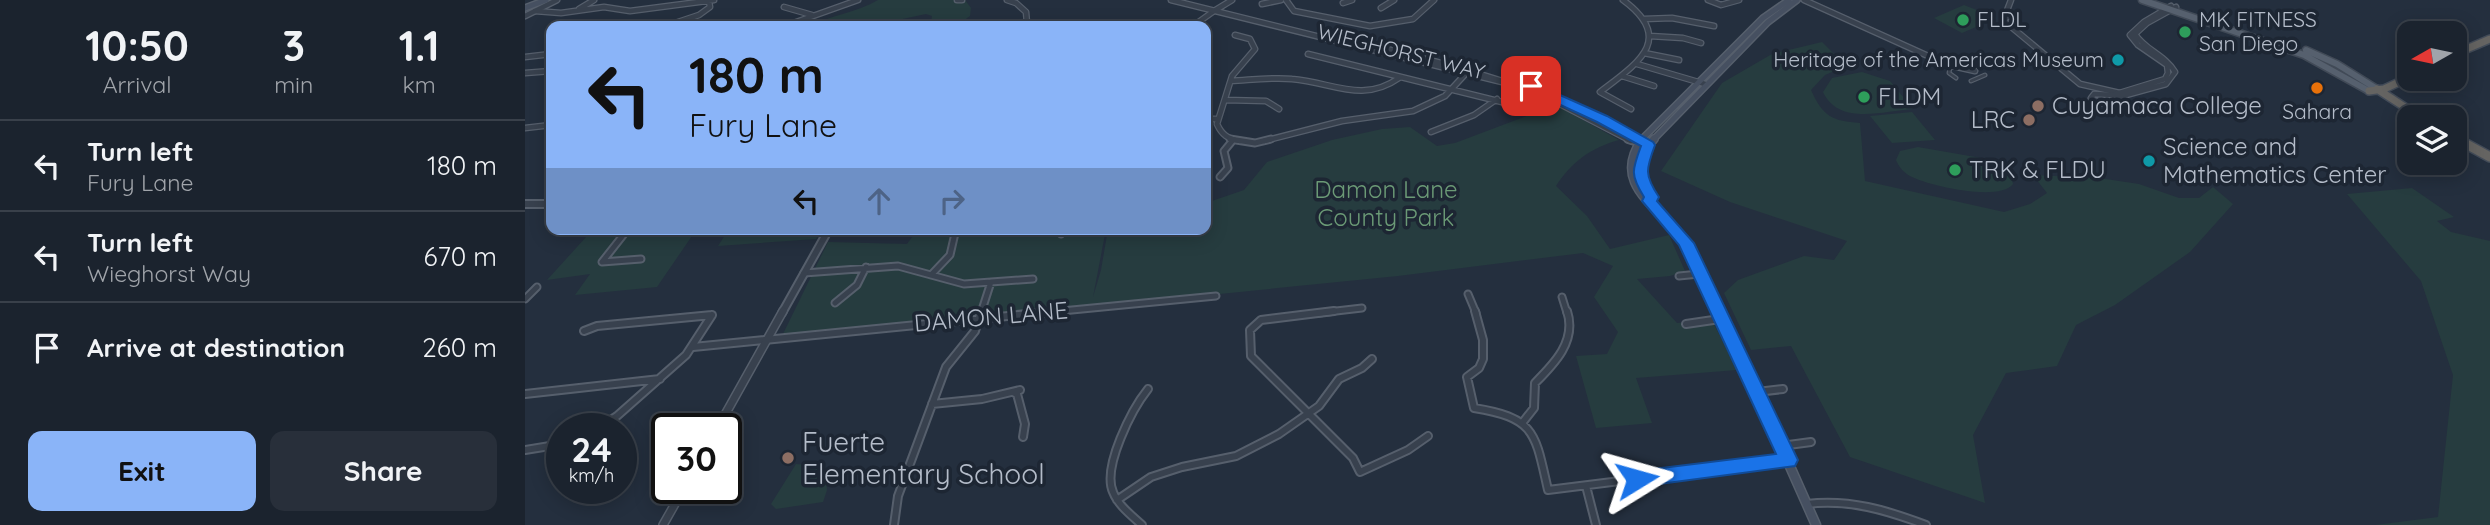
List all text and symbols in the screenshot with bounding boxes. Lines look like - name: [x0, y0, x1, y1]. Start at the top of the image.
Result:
- place label: FLDL: [1977, 6, 2026, 32]
- place label: MK FITNESS San Diego: [2199, 6, 2317, 56]
- marker: FLDL: [1955, 12, 1971, 28]
- street label: WIEGHORST WAY: [1315, 18, 1488, 84]
- text: 10:50: [85, 19, 189, 72]
- text: 3: [282, 19, 305, 72]
- text: 1.1: [399, 19, 440, 72]
- north arrow: [2397, 21, 2467, 91]
- map controls: [2397, 21, 2467, 175]
- marker: MK FITNESS San Diego: [2177, 24, 2193, 40]
- text: 180 m: [689, 44, 824, 105]
- place label: Heritage of the Americas Museum: [1773, 46, 2104, 72]
- icon: left: [574, 49, 665, 140]
- marker: Heritage of the Americas Museum: [2110, 52, 2126, 68]
- pin: [1501, 56, 1561, 116]
- icon: arrive: [1512, 67, 1550, 105]
- text: Arrival: [103, 70, 172, 99]
- text: min: [274, 70, 313, 99]
- text: km: [403, 70, 436, 99]
- marker: Sahara: [2309, 80, 2325, 96]
- place label: FLDM: [1878, 81, 1941, 111]
- marker: FLDM: [1856, 89, 1872, 105]
- place label: Cuyamaca College: [2052, 90, 2262, 120]
- marker: Cuyamaca College: [2030, 98, 2046, 114]
- place label: Sahara: [2282, 98, 2352, 124]
- place label: LRC: [1971, 104, 2015, 134]
- text: Fury Lane: [689, 105, 837, 145]
- button: layers: [2397, 105, 2467, 175]
- marker: LRC: [2021, 112, 2037, 128]
- place label: Science and Mathematics Center: [2163, 131, 2387, 189]
- text: Turn left: [87, 135, 194, 168]
- icon: left: [28, 147, 66, 185]
- text: 180 m: [427, 149, 497, 182]
- marker: Science and Mathematics Center: [2141, 153, 2157, 169]
- place label: TRK & FLDU: [1969, 154, 2106, 184]
- marker: TRK & FLDU: [1947, 162, 1963, 178]
- text: Fury Lane: [87, 168, 193, 197]
- park label: Damon Lane County Park: [1314, 174, 1458, 232]
- icon: left: [787, 182, 825, 220]
- icon: ahead: [860, 182, 898, 220]
- icon: right: [933, 182, 971, 220]
- text: Turn left: [87, 226, 194, 259]
- icon: left: [28, 238, 66, 276]
- text: 670 m: [423, 240, 497, 273]
- text: Wieghorst Way: [87, 259, 251, 288]
- street label: DAMON LANE: [913, 294, 1069, 338]
- icon: arrive: [28, 329, 66, 367]
- text: Arrive at destination: [87, 331, 345, 364]
- text: 260 m: [422, 331, 497, 364]
- speed limit sign: 30: [651, 413, 742, 504]
- place label: Fuerte Elementary School: [802, 424, 1045, 491]
- text: 24: [571, 427, 612, 471]
- button: Exit: [28, 431, 256, 511]
- button: Share: [270, 431, 497, 511]
- position arrow: [1600, 442, 1674, 516]
- marker: Fuerte Elementary School: [780, 450, 796, 466]
- text: km/h: [569, 464, 614, 487]

